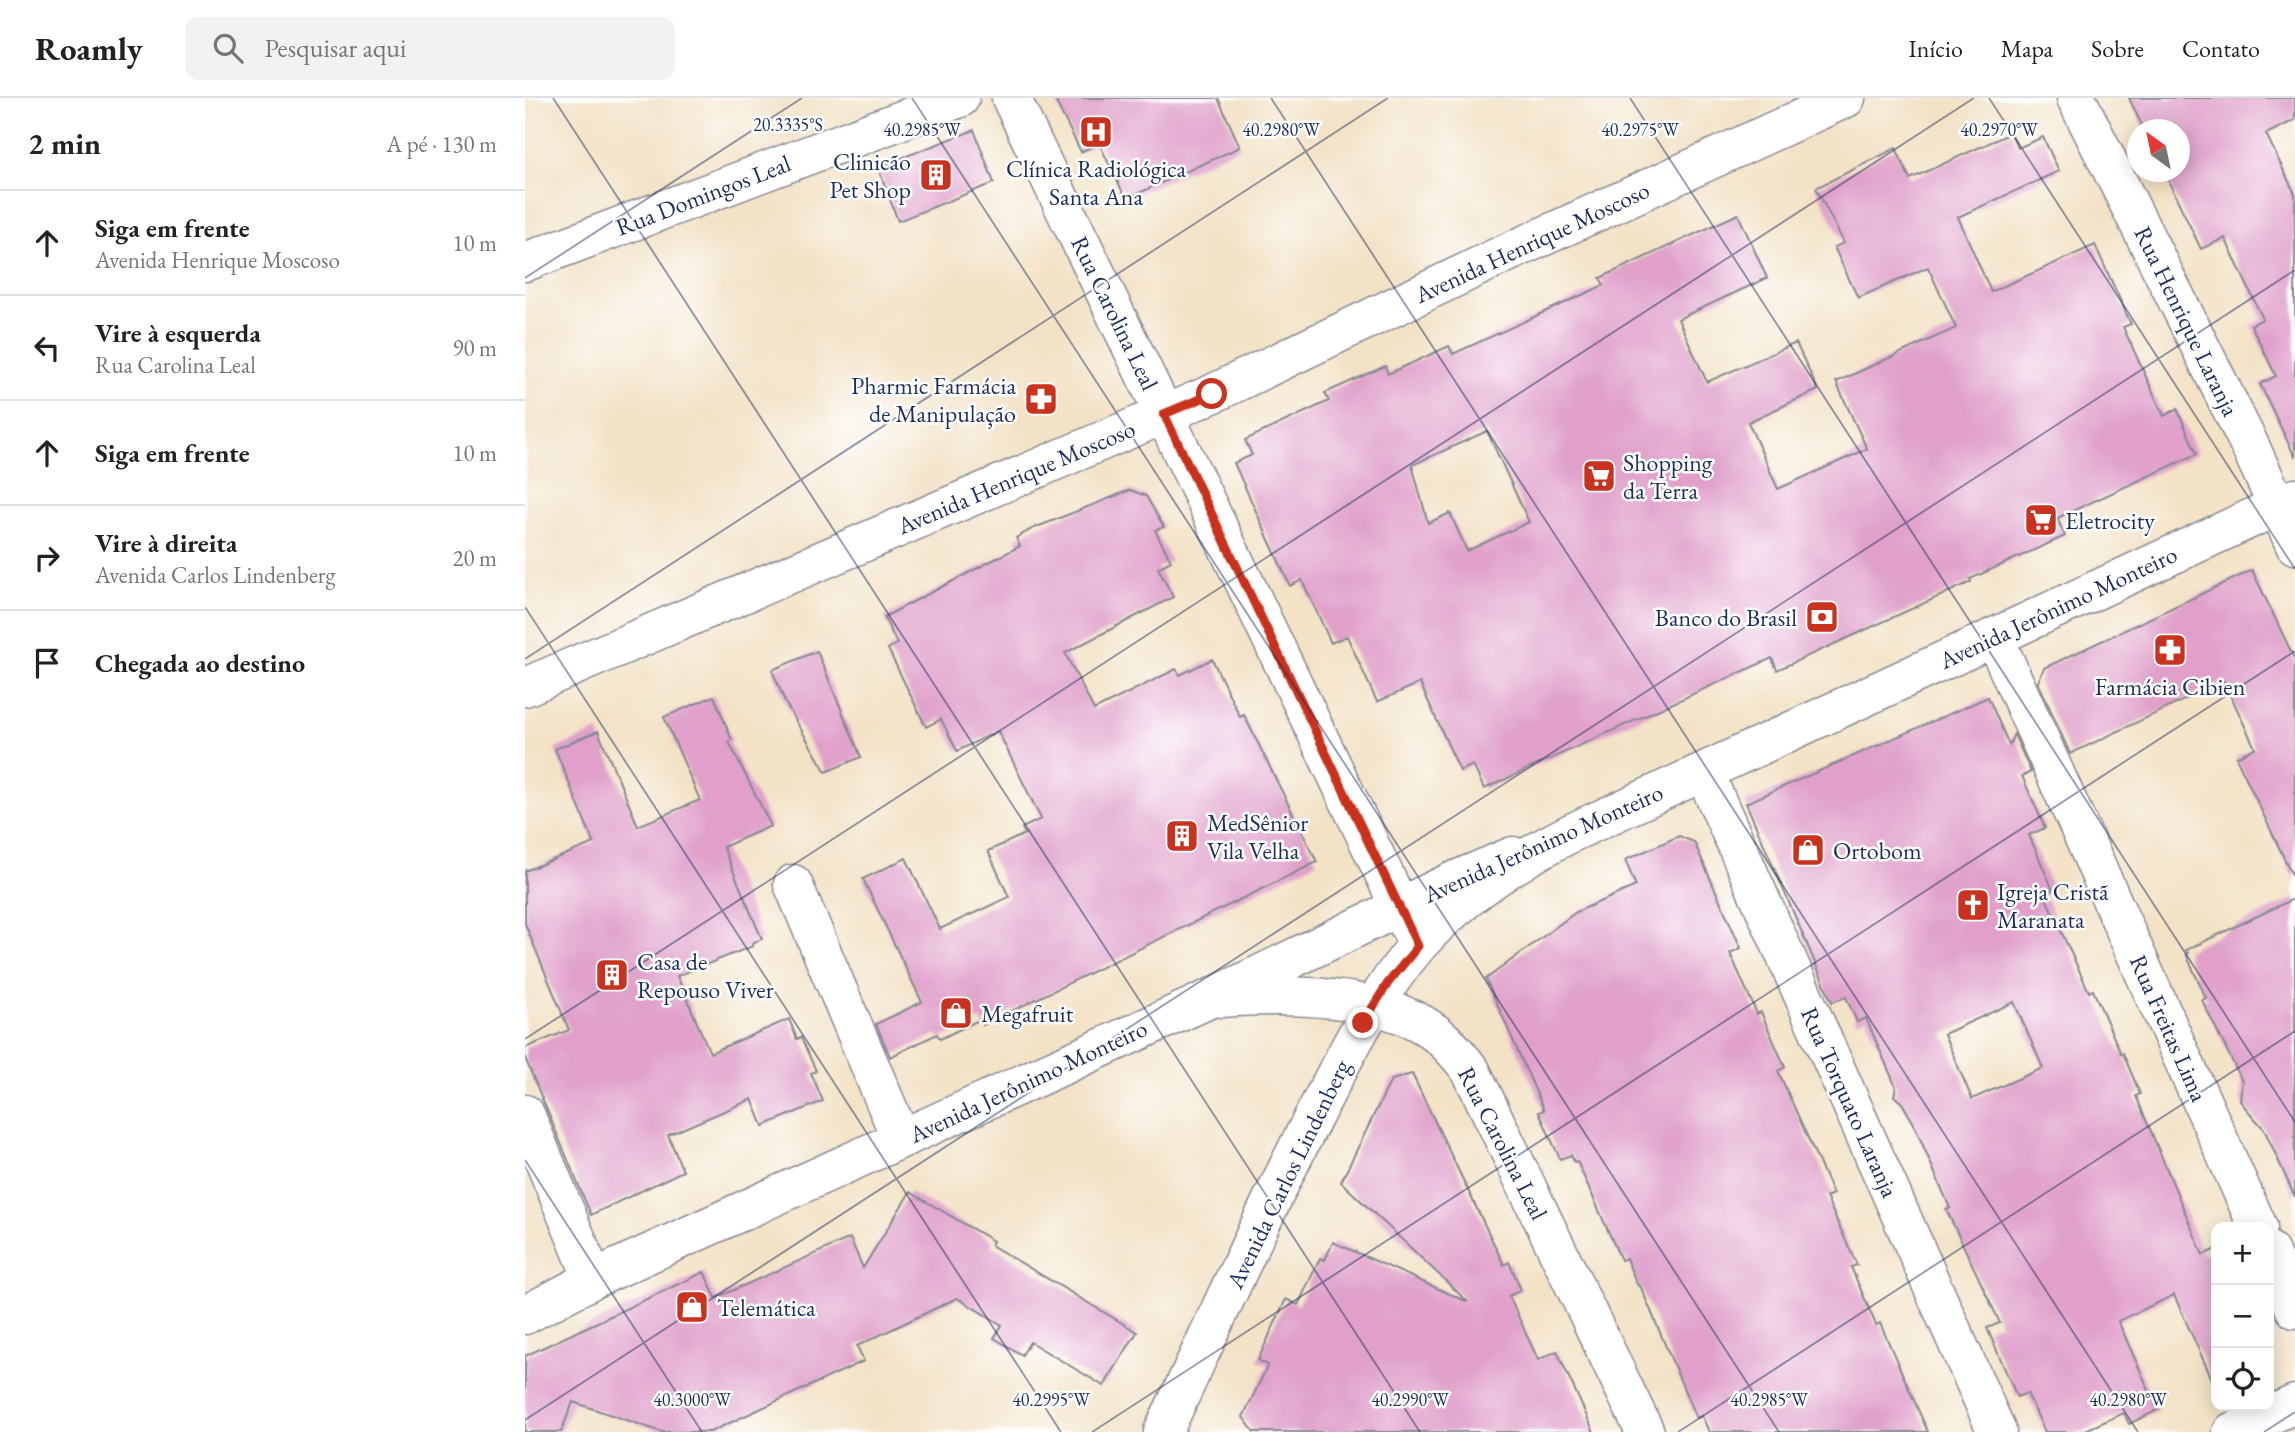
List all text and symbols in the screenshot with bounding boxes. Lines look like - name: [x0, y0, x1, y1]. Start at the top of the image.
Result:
- search box: [185, 17, 675, 80]
- text: Roamly: [35, 27, 143, 70]
- icon: search: [209, 29, 247, 67]
- text: Pesquisar aqui: [265, 31, 406, 65]
- text: Início: [1909, 33, 1963, 64]
- text: Mapa: [2001, 33, 2053, 64]
- text: Sobre: [2091, 33, 2144, 64]
- text: Contato: [2182, 33, 2260, 64]
- text: 20.3335°S: [753, 113, 823, 136]
- hospital icon: Clínica Radiológica Santa Ana: [1077, 113, 1115, 151]
- text: 40.2985°W: [883, 118, 961, 141]
- text: 40.2980°W: [1242, 118, 1320, 141]
- text: 40.2975°W: [1601, 118, 1679, 141]
- text: 40.2970°W: [1960, 118, 2038, 141]
- north arrow: [2127, 119, 2190, 182]
- text: 2 min: [28, 124, 101, 163]
- text: A pé · 130 m: [386, 129, 497, 159]
- place label: Clinicão Pet Shop: [829, 146, 911, 205]
- street label: Rua Domingos Leal: [611, 147, 795, 243]
- place label: Clínica Radiológica Santa Ana: [1006, 153, 1187, 212]
- building icon: Clinicão Pet Shop: [917, 156, 955, 194]
- street label: Avenida Henrique Moscoso: [1409, 174, 1654, 310]
- text: Siga em frente: [95, 211, 250, 245]
- street label: Rua Henrique Laranja: [2128, 221, 2247, 422]
- icon: ahead: [28, 224, 66, 262]
- text: 10 m: [452, 228, 497, 258]
- street label: Rua Carolina Leal: [1064, 231, 1166, 395]
- text: Avenida Henrique Moscoso: [95, 245, 340, 275]
- text: Vire à esquerda: [95, 316, 261, 350]
- icon: left: [28, 329, 66, 367]
- text: 90 m: [452, 333, 497, 363]
- text: Rua Carolina Leal: [95, 350, 256, 380]
- place label: Pharmic Farmácia de Manipulação: [851, 370, 1016, 429]
- route start: [1196, 378, 1227, 409]
- pharmacy icon: Pharmic Farmácia de Manipulação: [1022, 380, 1060, 418]
- street label: Avenida Henrique Moscoso: [891, 413, 1140, 542]
- icon: ahead: [28, 434, 66, 472]
- text: Siga em frente: [95, 436, 250, 470]
- text: 10 m: [452, 438, 497, 468]
- place label: Shopping da Terra: [1623, 447, 1713, 506]
- supermarket icon: Shopping da Terra: [1580, 457, 1618, 495]
- supermarket icon: Eletrocity: [2022, 501, 2060, 539]
- place label: Eletrocity: [2065, 505, 2155, 536]
- text: Vire à direita: [95, 526, 237, 560]
- street label: Avenida Jerônimo Monteiro: [1933, 538, 2182, 676]
- icon: right: [28, 539, 66, 577]
- text: 20 m: [452, 543, 497, 573]
- text: Avenida Carlos Lindenberg: [95, 560, 336, 590]
- bank icon: Banco do Brasil: [1803, 598, 1841, 636]
- place label: Banco do Brasil: [1655, 602, 1797, 633]
- pharmacy icon: Farmácia Cibien: [2151, 631, 2189, 669]
- icon: arrive: [28, 644, 66, 682]
- text: Chegada ao destino: [95, 646, 305, 680]
- place label: Farmácia Cibien: [2095, 671, 2246, 702]
- street label: Avenida Jerônimo Monteiro: [1417, 776, 1668, 910]
- place label: MedSênior Vila Velha: [1207, 807, 1308, 866]
- building icon: MedSênior Vila Velha: [1163, 817, 1201, 855]
- shop icon: Ortobom: [1789, 831, 1827, 869]
- place label: Ortobom: [1833, 835, 1922, 866]
- place label: Igreja Cristã Maranata: [1997, 876, 2109, 935]
- church icon: Igreja Cristã Maranata: [1954, 886, 1992, 924]
- place label: Casa de Repouso Viver: [637, 946, 774, 1005]
- street label: Rua Freitas Lima: [2123, 950, 2215, 1107]
- building icon: Casa de Repouso Viver: [593, 956, 631, 994]
- shop icon: Megafruit: [937, 994, 975, 1032]
- place label: Megafruit: [981, 998, 1074, 1029]
- street label: Rua Torquato Laranja: [1794, 1002, 1906, 1203]
- route end: [1347, 1007, 1378, 1038]
- street label: Avenida Jerônimo Monteiro: [903, 1012, 1152, 1150]
- street label: Avenida Carlos Lindenberg: [1219, 1054, 1357, 1294]
- street label: Rua Carolina Leal: [1451, 1061, 1555, 1225]
- map controls: [2211, 1222, 2274, 1411]
- button: +: [2211, 1222, 2274, 1285]
- button: −: [2211, 1285, 2274, 1348]
- shop icon: Telemática: [673, 1288, 711, 1326]
- place label: Telemática: [717, 1292, 816, 1323]
- button: locate: [2211, 1348, 2274, 1411]
- text: 40.3000°W: [653, 1388, 731, 1411]
- text: 40.2995°W: [1012, 1388, 1090, 1411]
- text: 40.2990°W: [1371, 1388, 1449, 1411]
- text: 40.2985°W: [1730, 1388, 1808, 1411]
- text: 40.2980°W: [2089, 1388, 2167, 1411]

